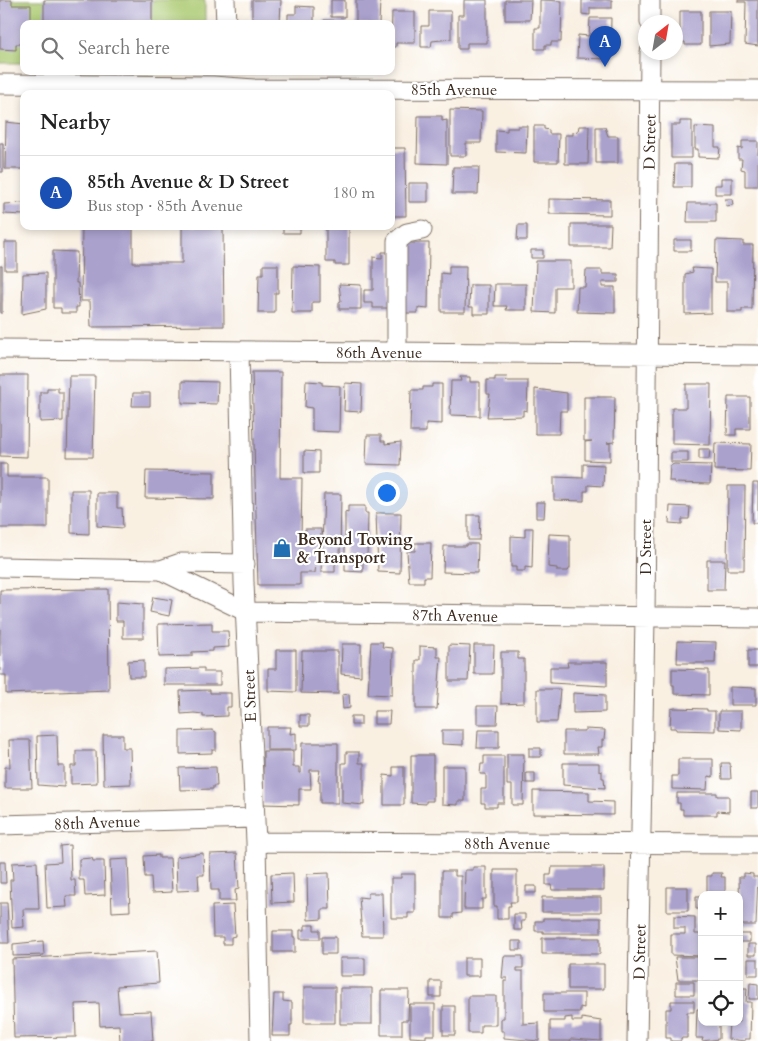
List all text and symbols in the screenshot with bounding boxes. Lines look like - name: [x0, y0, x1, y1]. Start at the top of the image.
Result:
- north arrow: [638, 15, 683, 60]
- search box: [20, 20, 395, 75]
- pin: A: [589, 26, 621, 67]
- icon: search: [38, 34, 66, 62]
- text: Search here: [78, 35, 170, 61]
- street label: 85th Avenue: [411, 79, 497, 101]
- text: Nearby: [40, 108, 111, 137]
- street label: D Street: [639, 114, 661, 170]
- text: 85th Avenue & D Street: [87, 169, 289, 195]
- text: A: [50, 182, 62, 204]
- text: 180 m: [333, 182, 375, 204]
- text: Bus stop · 85th Avenue: [87, 195, 243, 217]
- street label: 86th Avenue: [336, 342, 422, 364]
- your location: [374, 480, 400, 506]
- street label: D Street: [635, 519, 657, 575]
- place label: Beyond Towing & Transport: [297, 529, 413, 569]
- shop icon: Beyond Towing & Transport: [271, 537, 293, 559]
- street label: 87th Avenue: [412, 604, 498, 628]
- street label: E Street: [238, 669, 262, 723]
- street label: 88th Avenue: [53, 810, 141, 836]
- street label: 88th Avenue: [464, 833, 550, 855]
- map controls: [698, 891, 743, 1026]
- button: +: [698, 891, 743, 936]
- street label: D Street: [629, 924, 651, 980]
- button: −: [698, 936, 743, 981]
- button: locate: [698, 981, 743, 1026]

